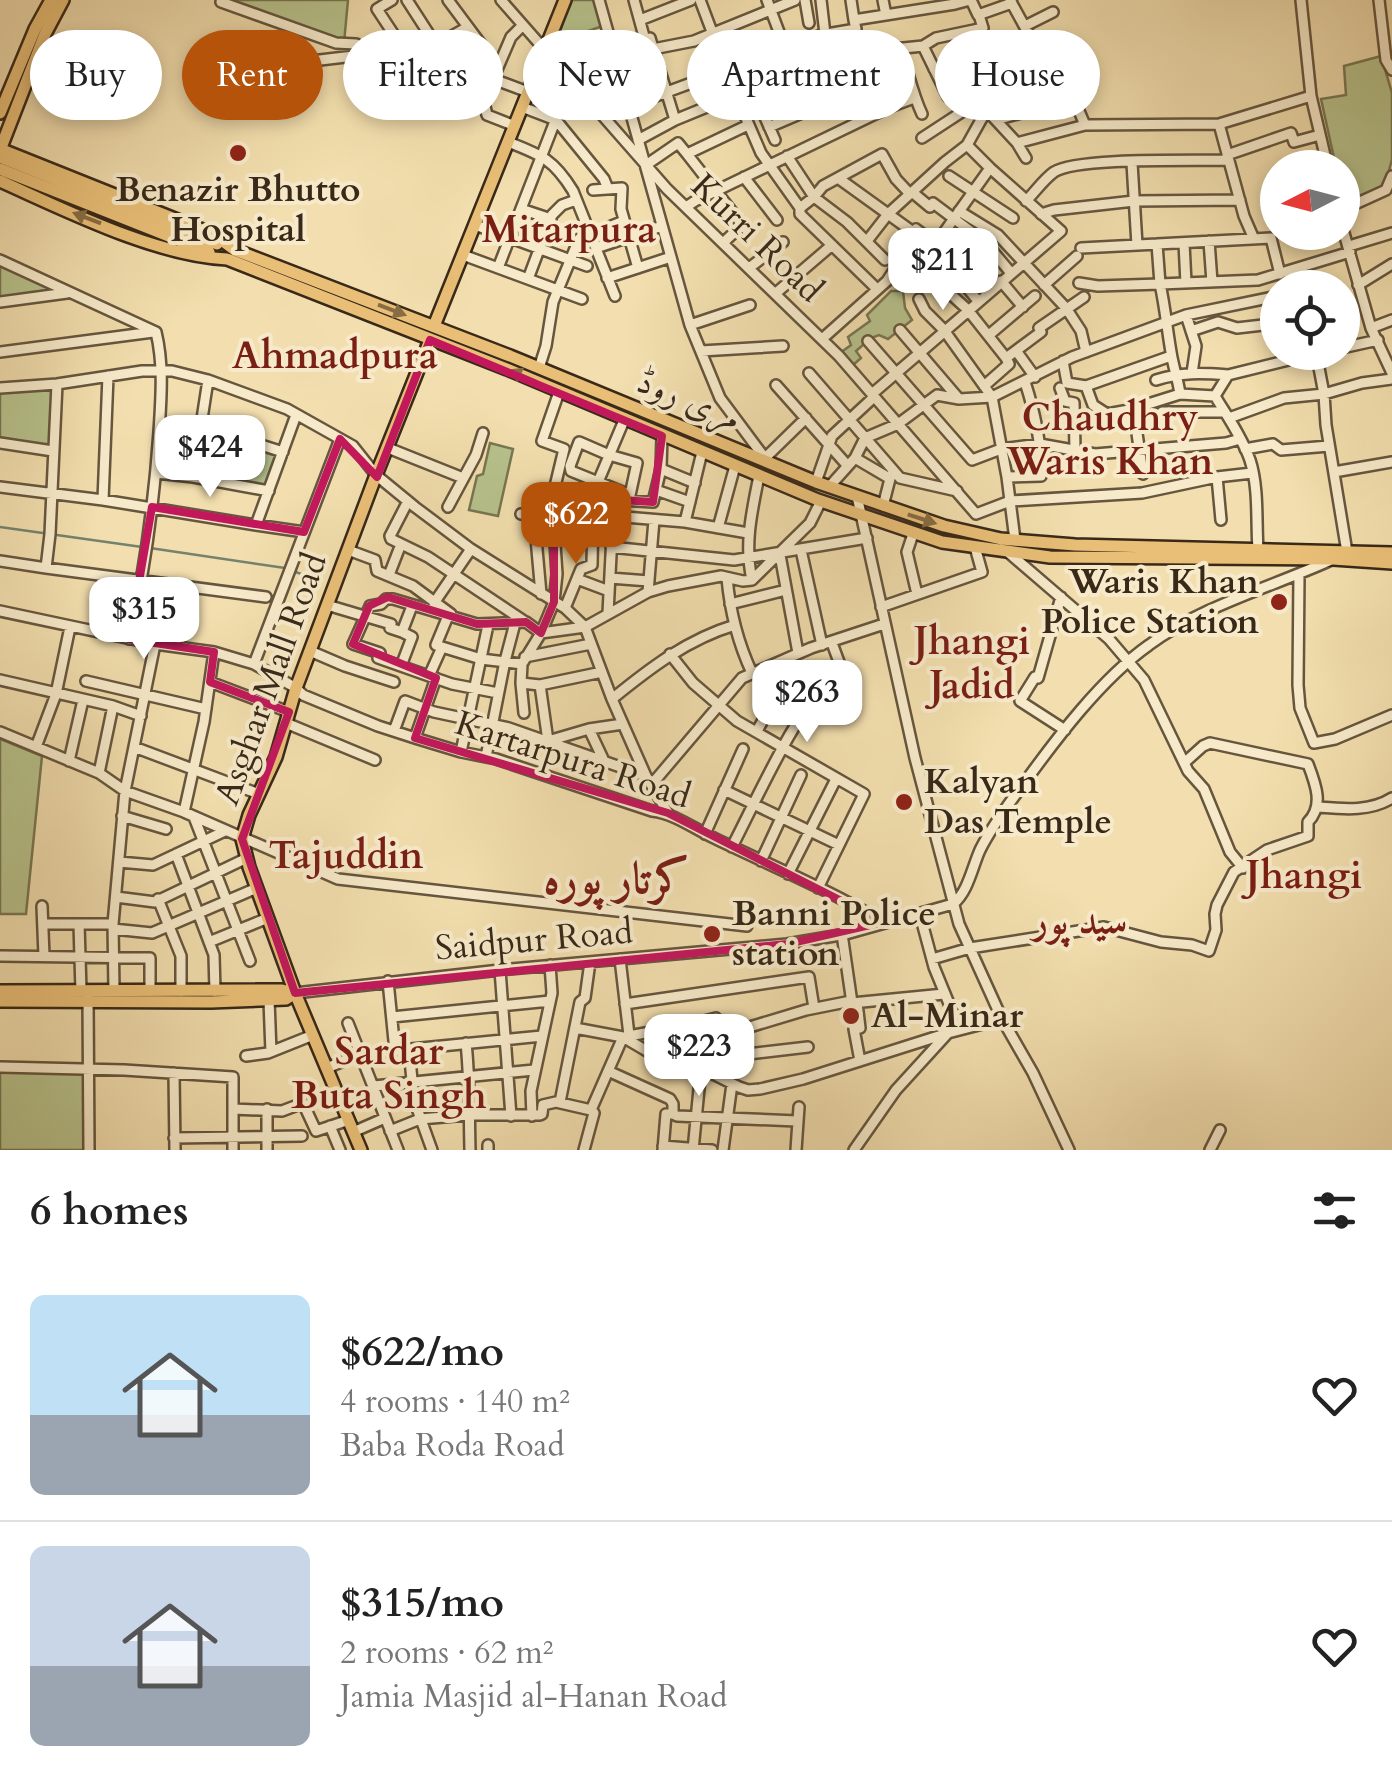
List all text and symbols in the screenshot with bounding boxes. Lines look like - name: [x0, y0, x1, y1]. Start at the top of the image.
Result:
- chip: Buy: [30, 30, 162, 120]
- chip: Rent: [182, 30, 323, 120]
- chip: Filters: [343, 30, 503, 120]
- chip: New: [523, 30, 667, 120]
- chip: Apartment: [687, 30, 915, 120]
- chip: House: [935, 30, 1100, 120]
- marker: Benazir Bhutto Hospital: [227, 142, 249, 164]
- north arrow: [1260, 150, 1360, 250]
- map controls: [1260, 150, 1360, 370]
- street label: Kurri Road: [680, 163, 834, 314]
- place label: Benazir Bhutto Hospital: [115, 166, 361, 254]
- district label: Mitarpura: [482, 204, 656, 256]
- one-way arrow: [71, 210, 101, 226]
- pin: $211: [884, 228, 1002, 313]
- text: $211: [910, 238, 976, 282]
- button: locate: [1260, 270, 1360, 370]
- one-way arrow: [377, 303, 407, 318]
- district label: Ahmadpura: [232, 330, 438, 382]
- street label: مری روڈ: [630, 357, 748, 443]
- one-way arrow: [508, 368, 538, 384]
- district label: Chaudhry Waris Khan: [1005, 392, 1214, 488]
- pin: $424: [151, 415, 269, 500]
- text: $424: [177, 425, 243, 469]
- pin: $622: [517, 482, 635, 567]
- text: $622: [543, 492, 609, 536]
- one-way arrow: [907, 512, 937, 527]
- street label: Asghar Mall Road: [203, 546, 339, 812]
- place label: Waris Khan Police Station: [1041, 558, 1260, 646]
- pin: $315: [85, 577, 203, 662]
- text: $315: [111, 587, 177, 631]
- marker: Waris Khan Police Station: [1268, 591, 1290, 613]
- district label: Jhangi Jadid: [909, 616, 1030, 712]
- pin: $263: [748, 660, 866, 745]
- text: $263: [774, 670, 840, 714]
- street label: Kartarpura Road: [449, 699, 697, 821]
- place label: Kalyan Das Temple: [924, 758, 1112, 846]
- marker: Kalyan Das Temple: [893, 791, 915, 813]
- district label: Tajuddin: [268, 830, 424, 882]
- district label: کرتار پورہ: [543, 848, 689, 911]
- district label: Jhangi: [1241, 850, 1362, 902]
- place label: Banni Police station: [732, 890, 936, 978]
- district label: سید پور: [1029, 895, 1127, 948]
- street label: Saidpur Road: [433, 907, 635, 973]
- marker: Banni Police station: [701, 923, 723, 945]
- place label: Al-Minar: [871, 992, 1024, 1040]
- marker: Al-Minar: [840, 1005, 862, 1027]
- pin: $223: [640, 1014, 758, 1099]
- text: $223: [666, 1024, 732, 1068]
- district label: Sardar Buta Singh: [291, 1026, 487, 1122]
- text: 6 homes: [30, 1182, 188, 1239]
- icon: filters: [1307, 1183, 1362, 1238]
- text: $622/mo: [340, 1323, 504, 1380]
- icon: home: [110, 1335, 230, 1455]
- icon: heart: [1307, 1368, 1362, 1423]
- text: 4 rooms · 140 m²: [340, 1380, 570, 1424]
- text: Baba Roda Road: [340, 1424, 564, 1468]
- text: $315/mo: [340, 1574, 504, 1631]
- icon: home: [110, 1586, 230, 1706]
- icon: heart: [1307, 1619, 1362, 1674]
- text: 2 rooms · 62 m²: [340, 1631, 553, 1675]
- text: Jamia Masjid al-Hanan Road: [340, 1675, 727, 1719]

